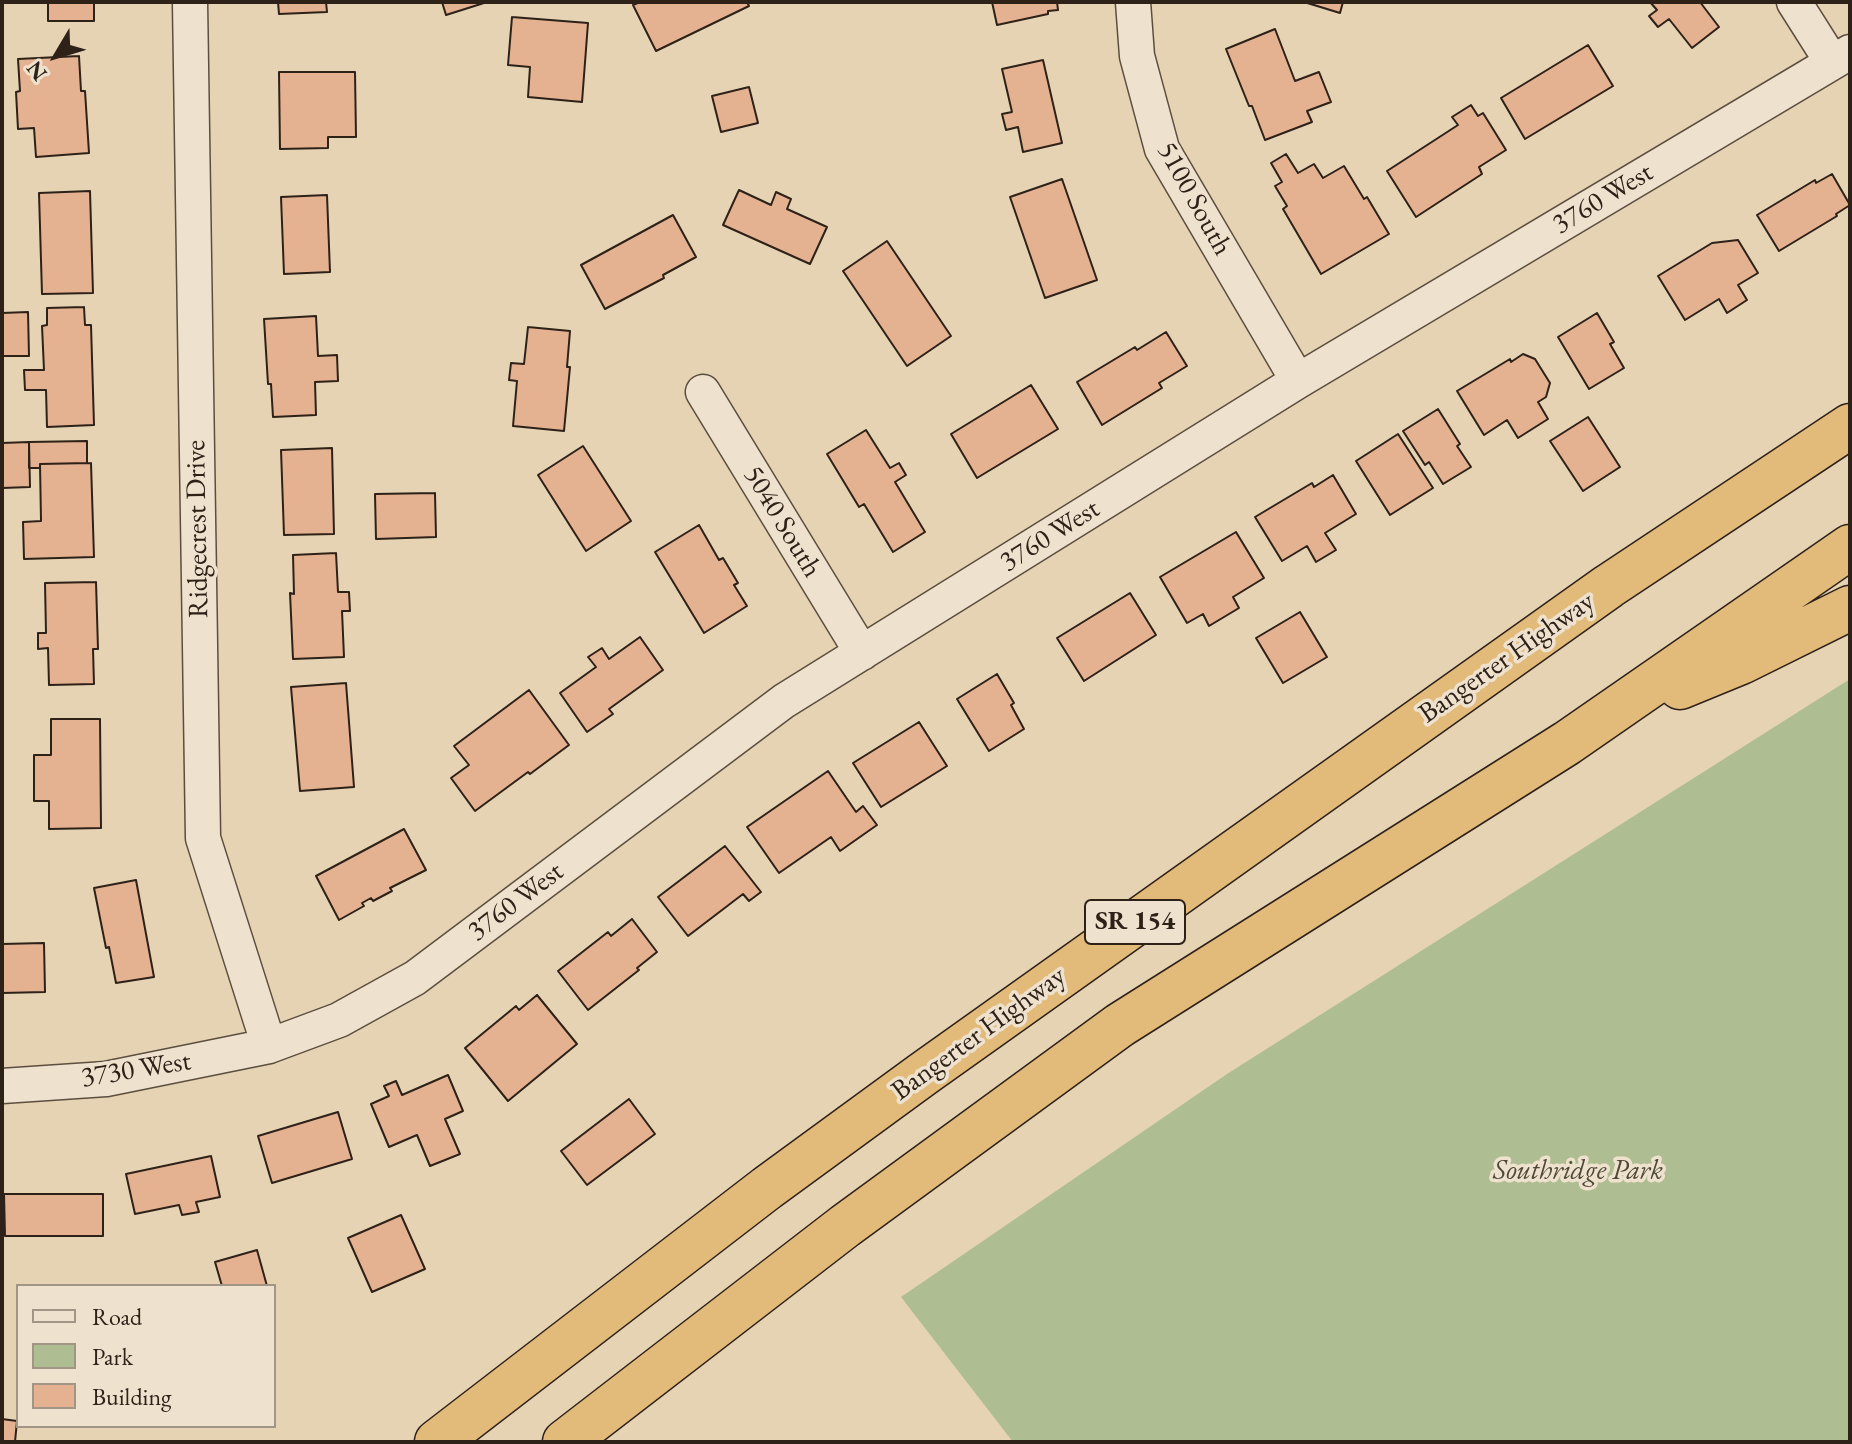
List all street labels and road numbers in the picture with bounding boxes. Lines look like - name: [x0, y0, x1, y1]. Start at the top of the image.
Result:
- street label: 5100 South: [1149, 137, 1239, 261]
- street label: 3760 West: [1547, 156, 1659, 242]
- street label: Ridgecrest Drive: [180, 440, 216, 618]
- street label: 5040 South: [736, 460, 828, 584]
- street label: 3760 West: [994, 492, 1106, 580]
- street label: Bangerter Highway: [1413, 585, 1601, 731]
- street label: 3760 West: [462, 855, 570, 949]
- road number: SR 154: [1085, 900, 1185, 944]
- street label: Bangerter Highway: [885, 960, 1073, 1108]
- street label: 3730 West: [79, 1045, 193, 1095]

